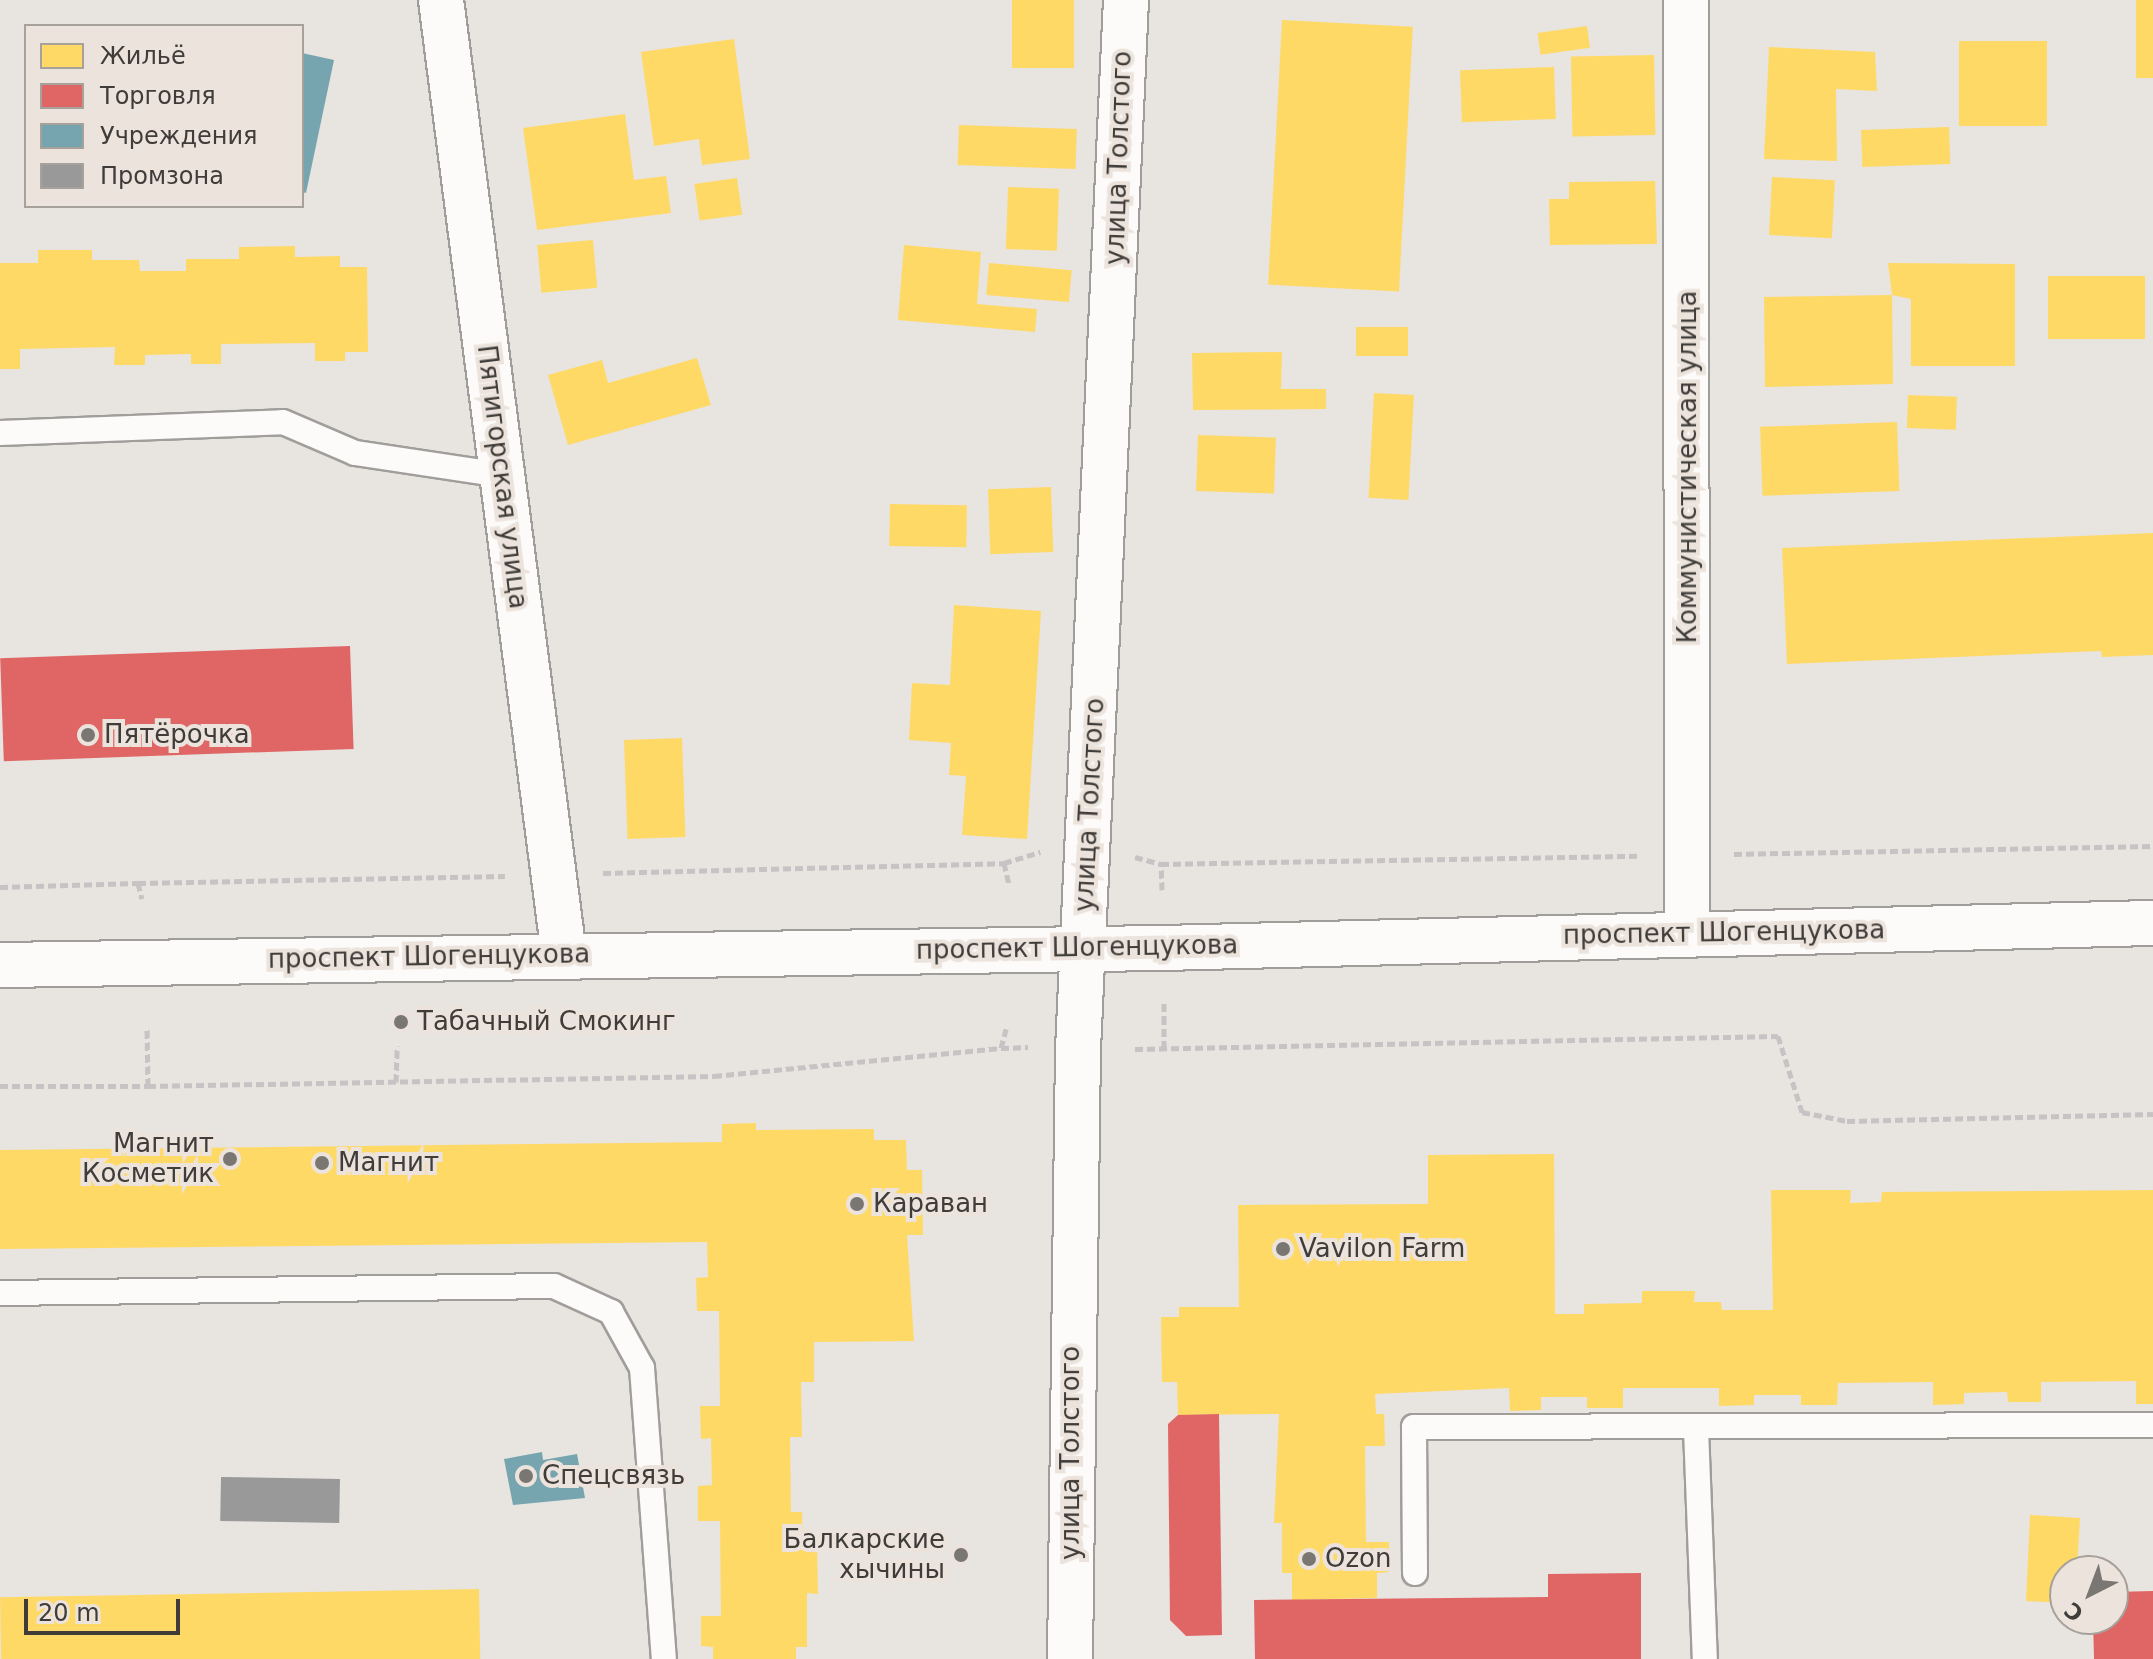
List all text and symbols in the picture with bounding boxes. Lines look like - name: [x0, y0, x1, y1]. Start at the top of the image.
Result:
- legend: [24, 24, 304, 208]
- text: Жильё: [100, 42, 186, 70]
- street label: улица Толстого: [1100, 50, 1138, 266]
- text: Торговля: [100, 82, 216, 110]
- text: Учреждения: [100, 122, 258, 150]
- text: Промзона: [100, 162, 224, 190]
- street label: Коммунистическая улица: [1672, 291, 1704, 643]
- street label: Пятигорская улица: [470, 343, 534, 611]
- street label: улица Толстого: [1069, 697, 1111, 913]
- place label: Пятёрочка: [104, 719, 250, 751]
- marker: Пятёрочка: [79, 726, 97, 744]
- street label: проспект Шогенцукова: [1563, 915, 1885, 951]
- street label: проспект Шогенцукова: [916, 930, 1238, 966]
- street label: проспект Шогенцукова: [268, 939, 590, 975]
- place label: Табачный Смокинг: [417, 1006, 676, 1038]
- marker: Табачный Смокинг: [392, 1013, 410, 1031]
- place label: Магнит Косметик: [82, 1128, 214, 1190]
- place label: Магнит: [338, 1147, 439, 1179]
- marker: Магнит Косметик: [221, 1150, 239, 1168]
- marker: Магнит: [313, 1154, 331, 1172]
- place label: Караван: [873, 1188, 988, 1220]
- marker: Караван: [848, 1195, 866, 1213]
- place label: Vavilon Farm: [1299, 1233, 1465, 1265]
- marker: Vavilon Farm: [1274, 1240, 1292, 1258]
- street label: улица Толстого: [1055, 1346, 1087, 1560]
- place label: Спецсвязь: [542, 1460, 685, 1492]
- marker: Спецсвязь: [517, 1467, 535, 1485]
- place label: Балкарские хычины: [784, 1524, 945, 1586]
- place label: Ozon: [1325, 1543, 1391, 1575]
- marker: Балкарские хычины: [952, 1546, 970, 1564]
- marker: Ozon: [1300, 1550, 1318, 1568]
- north arrow: [2049, 1555, 2129, 1635]
- scale bar: [28, 1583, 184, 1633]
- text: С: [2060, 1597, 2088, 1626]
- text: 20 m: [38, 1599, 100, 1627]

